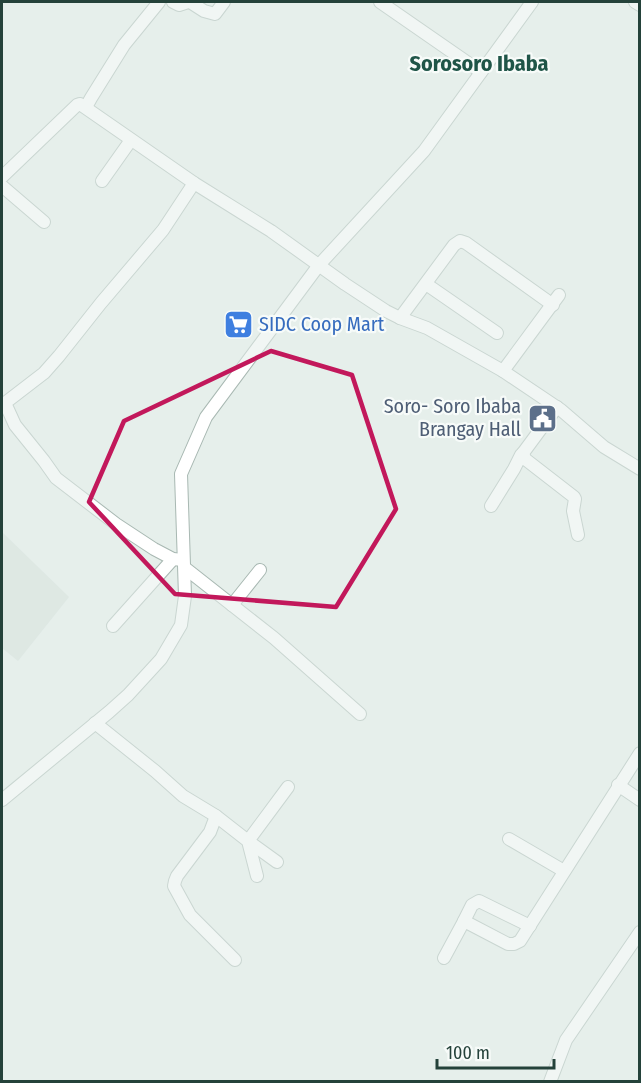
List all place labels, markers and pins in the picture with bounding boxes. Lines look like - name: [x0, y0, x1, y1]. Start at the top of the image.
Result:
- supermarket icon: SIDC Coop Mart: [222, 308, 254, 340]
- place label: SIDC Coop Mart: [259, 312, 385, 336]
- place label: Soro- Soro Ibaba Brangay Hall: [384, 394, 521, 441]
- public building icon: Soro- Soro Ibaba Brangay Hall: [526, 402, 558, 434]

